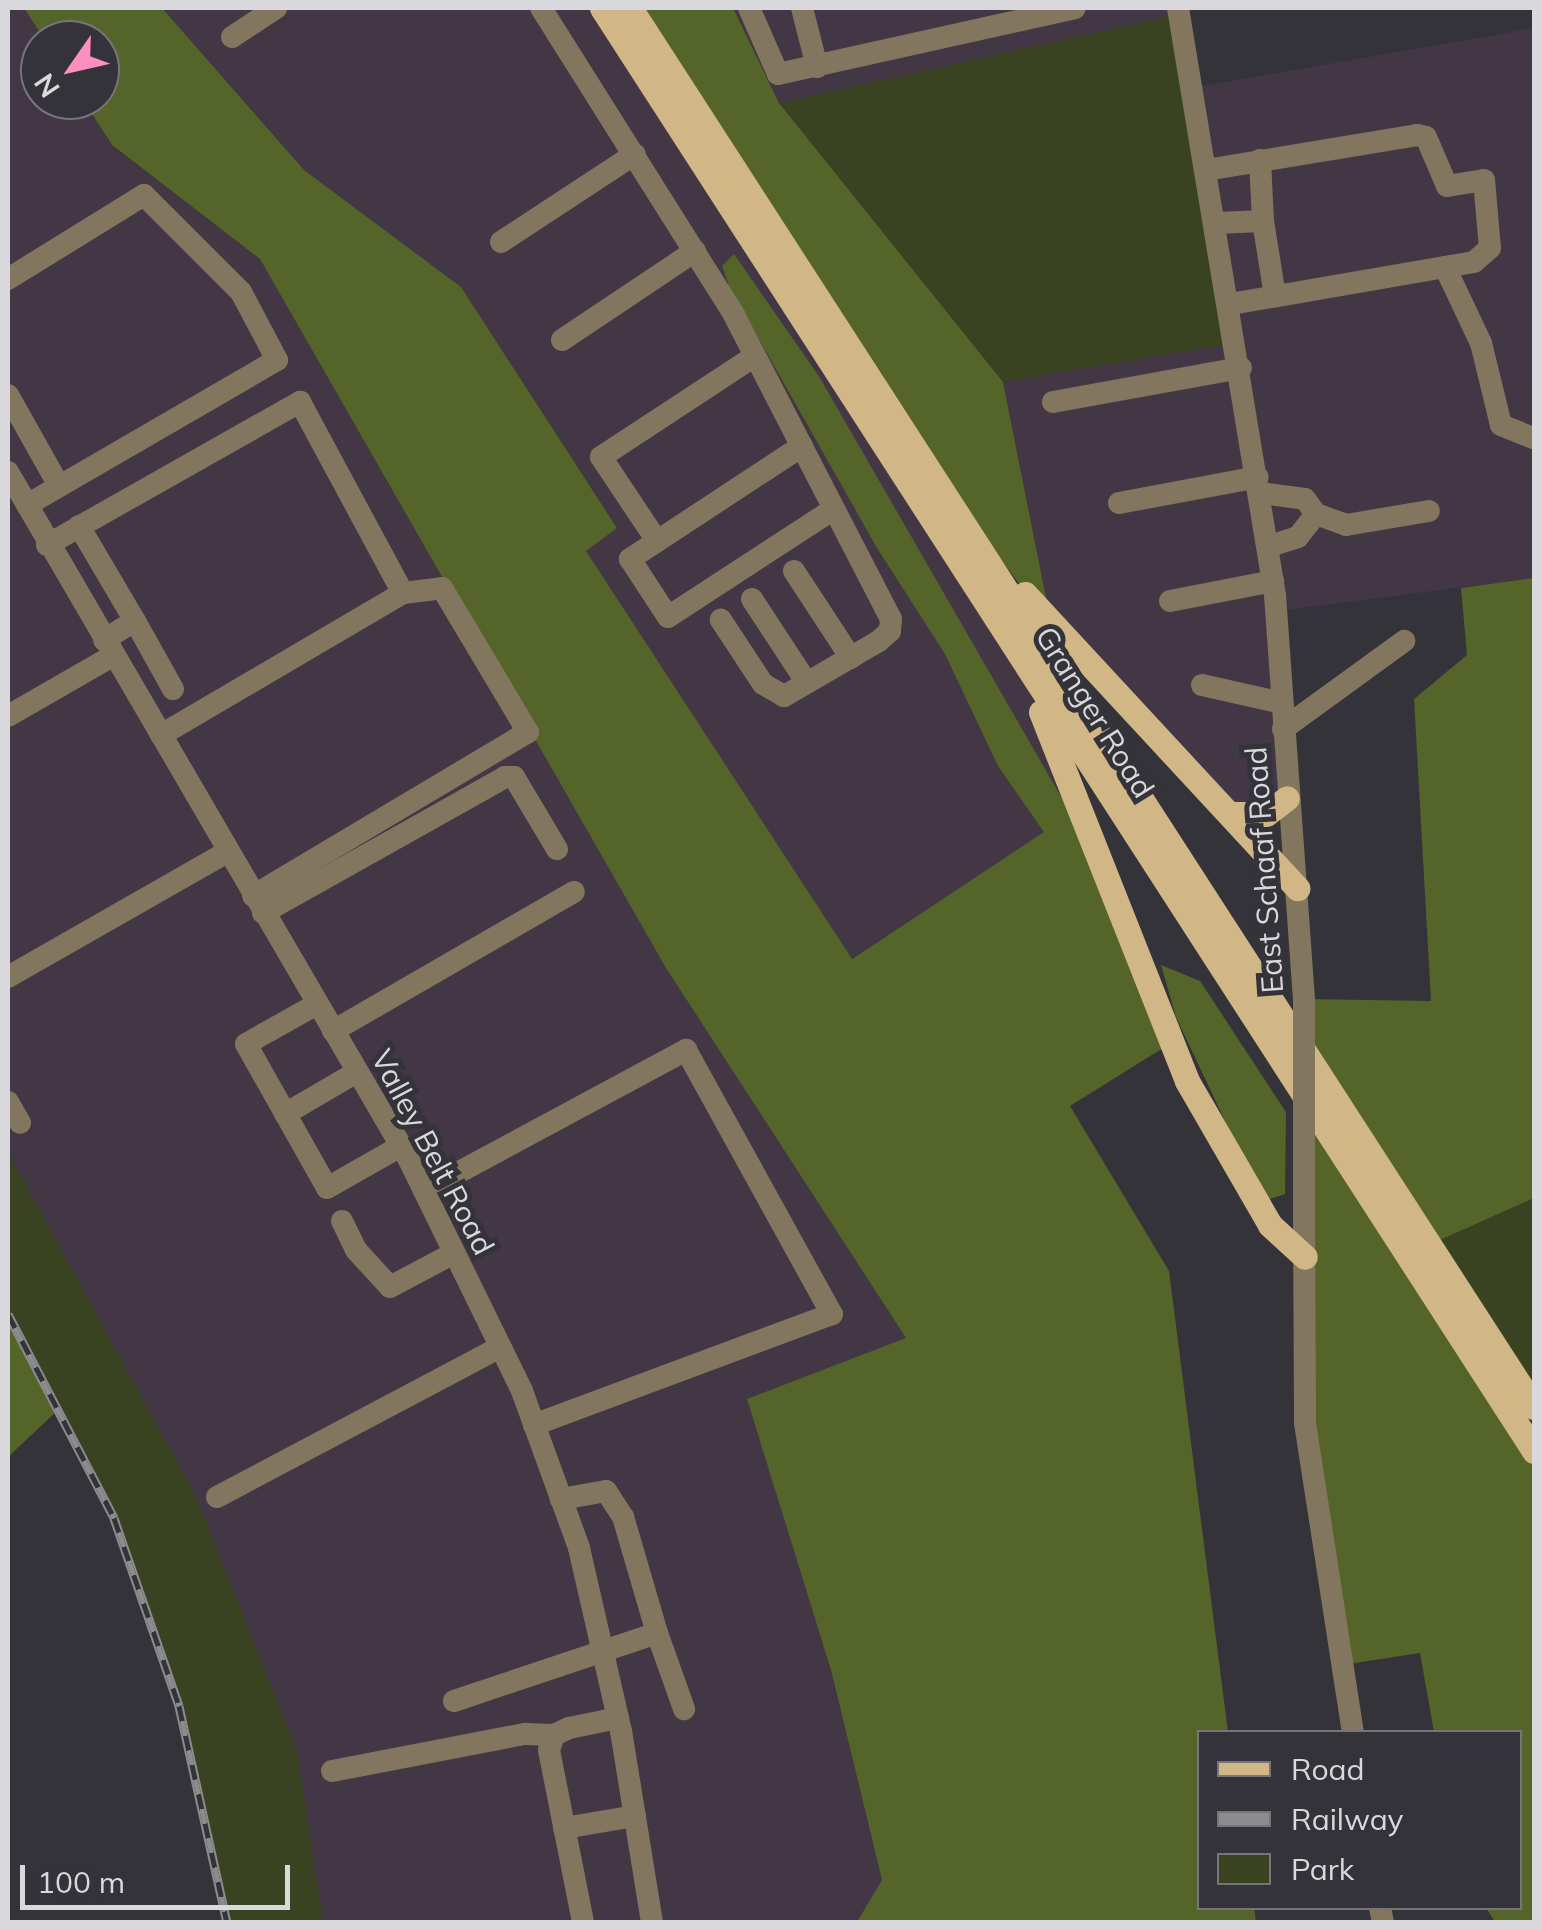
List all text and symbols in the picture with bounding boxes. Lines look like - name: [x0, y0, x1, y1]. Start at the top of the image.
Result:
- north arrow: [20, 20, 120, 120]
- text: N: [26, 67, 67, 104]
- street label: Granger Road: [1028, 620, 1162, 804]
- street label: East Schaaf Road: [1237, 745, 1291, 995]
- street label: Valley Belt Road: [364, 1043, 502, 1261]
- legend: [1197, 1730, 1522, 1910]
- text: Road: [1291, 1750, 1365, 1788]
- text: Railway: [1291, 1800, 1404, 1838]
- scale bar: [25, 1845, 295, 1907]
- text: Park: [1291, 1850, 1354, 1888]
- text: 100 m: [37, 1863, 125, 1901]

